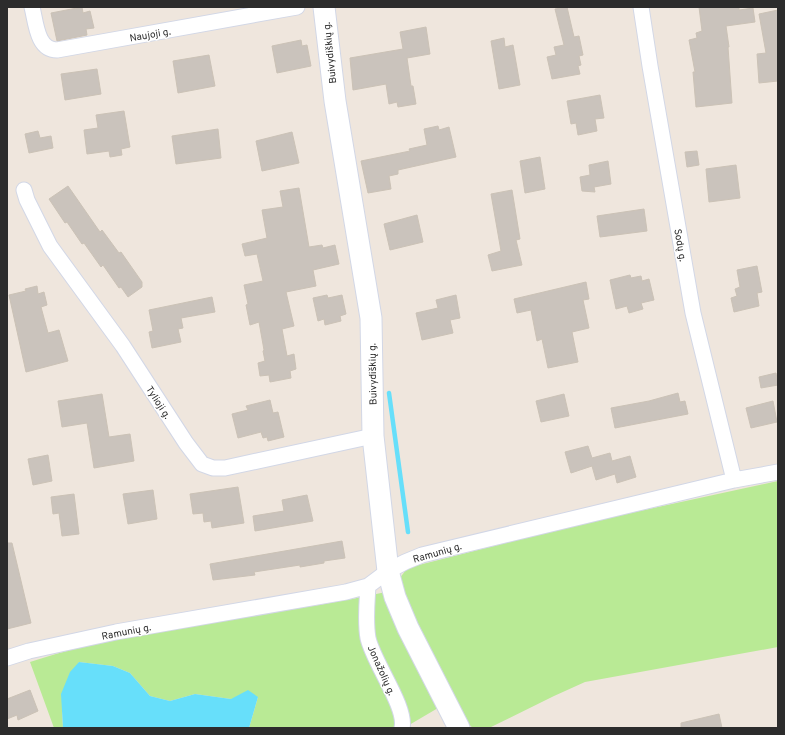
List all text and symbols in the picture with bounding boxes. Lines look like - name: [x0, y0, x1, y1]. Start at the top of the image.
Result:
- street label: Buivydiškių g.: [321, 21, 340, 84]
- street label: Naujoji g.: [129, 25, 172, 45]
- street label: Sodų g.: [670, 228, 689, 263]
- street label: Buivydiškių g.: [366, 343, 381, 405]
- street label: Tylioji g.: [142, 384, 173, 422]
- street label: Ramunių g.: [412, 540, 463, 567]
- street label: Ramunių g.: [100, 621, 152, 644]
- street label: Jonažolių g.: [364, 644, 397, 698]

